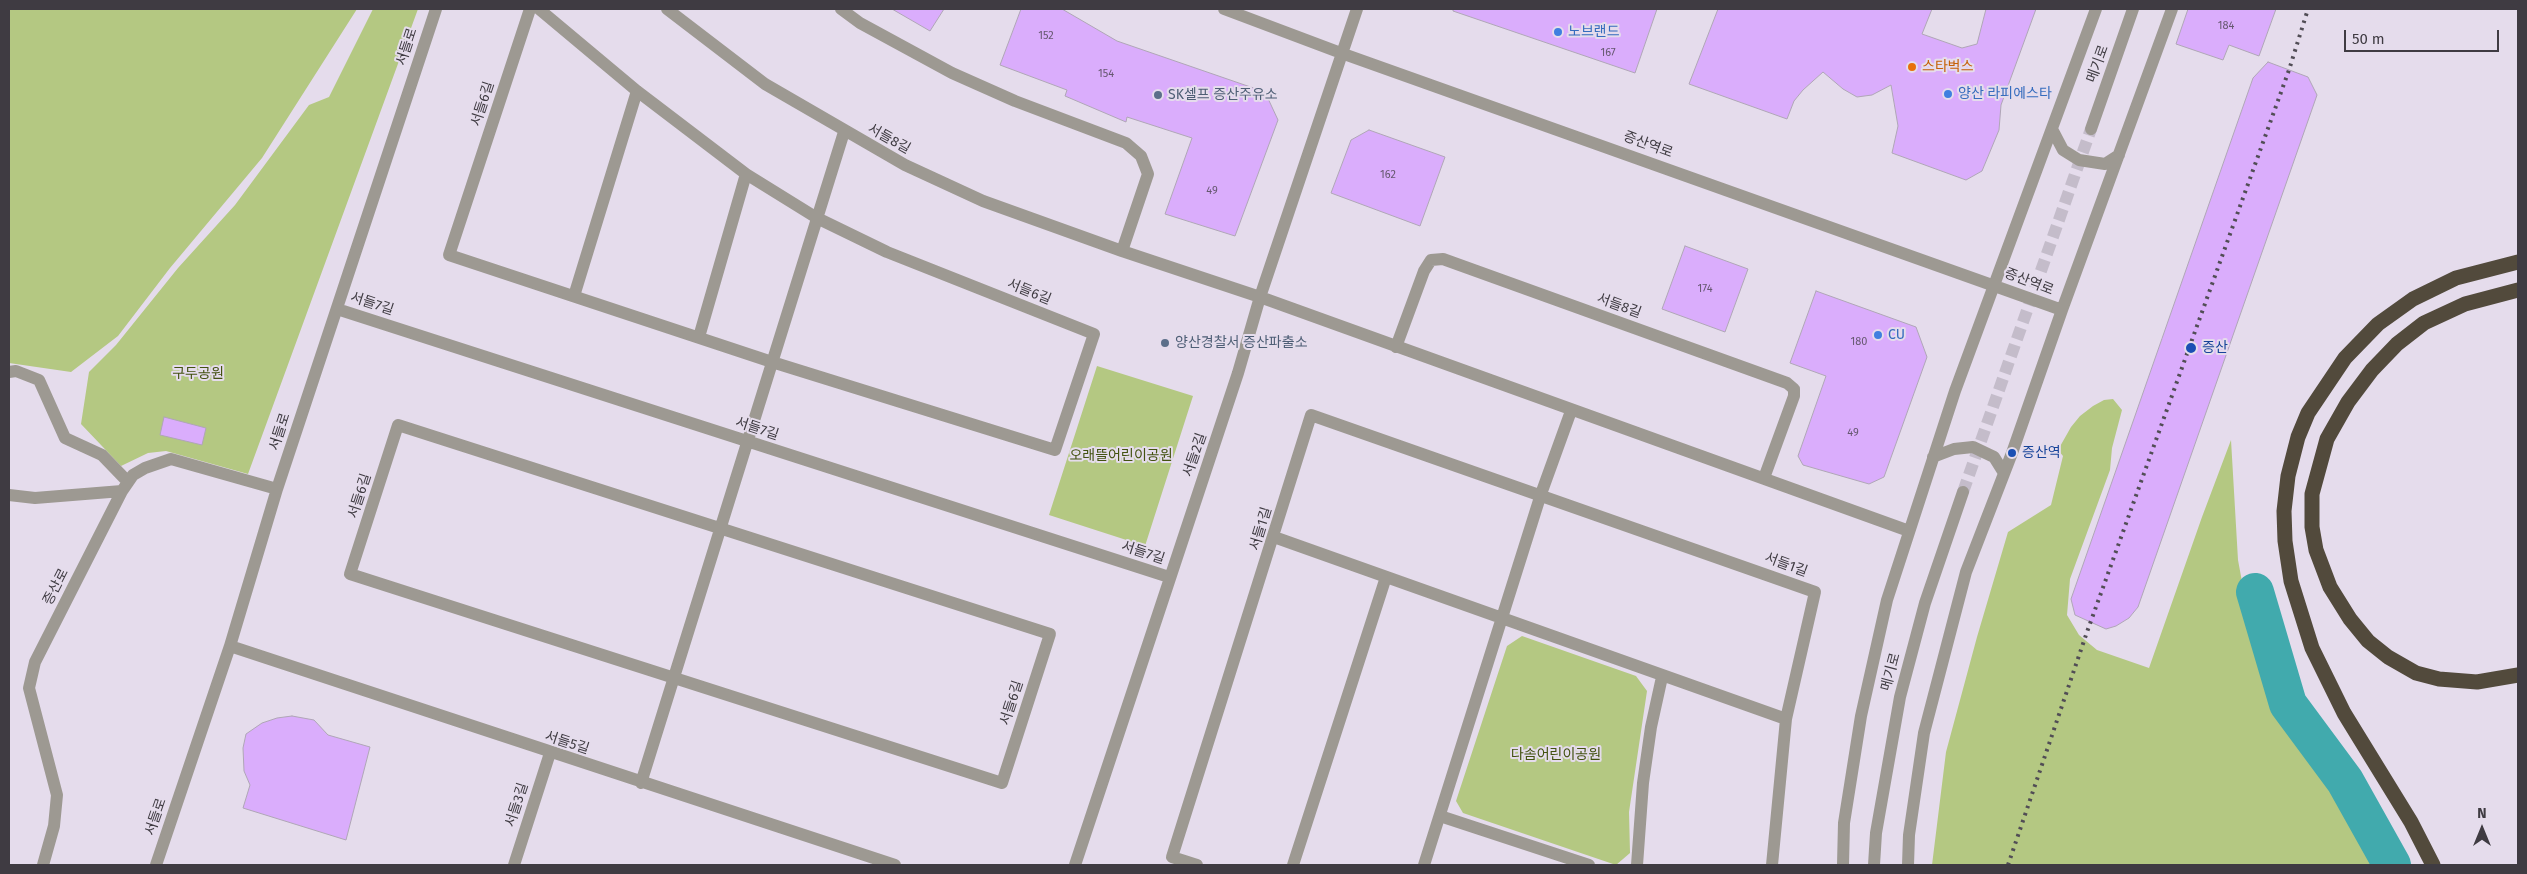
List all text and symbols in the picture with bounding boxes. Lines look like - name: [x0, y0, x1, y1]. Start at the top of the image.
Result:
- house number: 184: [2218, 19, 2234, 33]
- scale bar: [2347, 20, 2502, 52]
- place label: 노브랜드: [1568, 24, 1620, 40]
- street label: 서들로: [393, 26, 421, 68]
- marker: 노브랜드: [1552, 26, 1564, 38]
- house number: 152: [1038, 29, 1054, 43]
- text: 50 m: [2352, 30, 2385, 48]
- street label: 메기로: [2083, 43, 2113, 85]
- house number: 167: [1600, 46, 1616, 60]
- place label: 스타벅스: [1922, 59, 1974, 75]
- marker: 스타벅스: [1906, 61, 1918, 73]
- house number: 154: [1098, 67, 1114, 81]
- street label: 서들6길: [468, 79, 498, 129]
- place label: 양산 라피에스타: [1958, 86, 2052, 102]
- place label: SK셀프 증산주유소: [1168, 87, 1278, 103]
- marker: 양산 라피에스타: [1942, 88, 1954, 100]
- marker: SK셀프 증산주유소: [1152, 89, 1164, 101]
- street label: 서들8길: [865, 120, 913, 158]
- street label: 증산역로: [1621, 128, 1675, 162]
- house number: 162: [1380, 168, 1396, 182]
- house number: 49: [1206, 184, 1218, 198]
- street label: 증산역로: [2002, 265, 2056, 299]
- street label: 서들6길: [1004, 276, 1054, 308]
- house number: 174: [1697, 282, 1713, 296]
- street label: 서들7길: [348, 289, 396, 319]
- street label: 서들8길: [1594, 290, 1644, 322]
- place label: CU: [1888, 327, 1905, 343]
- marker: CU: [1872, 329, 1884, 341]
- place label: 양산경찰서 증산파출소: [1175, 335, 1308, 351]
- house number: 180: [1851, 335, 1867, 349]
- marker: 양산경찰서 증산파출소: [1159, 337, 1171, 349]
- place label: 증산: [2202, 340, 2228, 356]
- marker: 증산: [2184, 341, 2198, 355]
- park label: 구두공원: [172, 366, 224, 382]
- street label: 서들로: [266, 411, 294, 453]
- street label: 서들7길: [733, 414, 781, 444]
- house number: 49: [1847, 426, 1859, 440]
- street label: 서들2길: [1180, 431, 1210, 479]
- place label: 증산역: [2022, 445, 2061, 461]
- marker: 증산역: [2006, 447, 2018, 459]
- park label: 오래뜰어린이공원: [1069, 448, 1173, 464]
- street label: 서들6길: [345, 471, 375, 521]
- street label: 서들1길: [1246, 505, 1276, 553]
- street label: 서들7길: [1119, 538, 1167, 568]
- street label: 서들1길: [1762, 549, 1810, 581]
- street label: 증산로: [40, 566, 72, 608]
- street label: 메기로: [1878, 651, 1904, 693]
- street label: 서들6길: [997, 678, 1027, 728]
- street label: 서들5길: [543, 728, 591, 758]
- park label: 다솜어린이공원: [1511, 747, 1601, 763]
- street label: 서들3길: [502, 781, 532, 829]
- street label: 서들로: [142, 796, 170, 838]
- north arrow: [2457, 804, 2507, 854]
- text: N: [2477, 805, 2487, 822]

